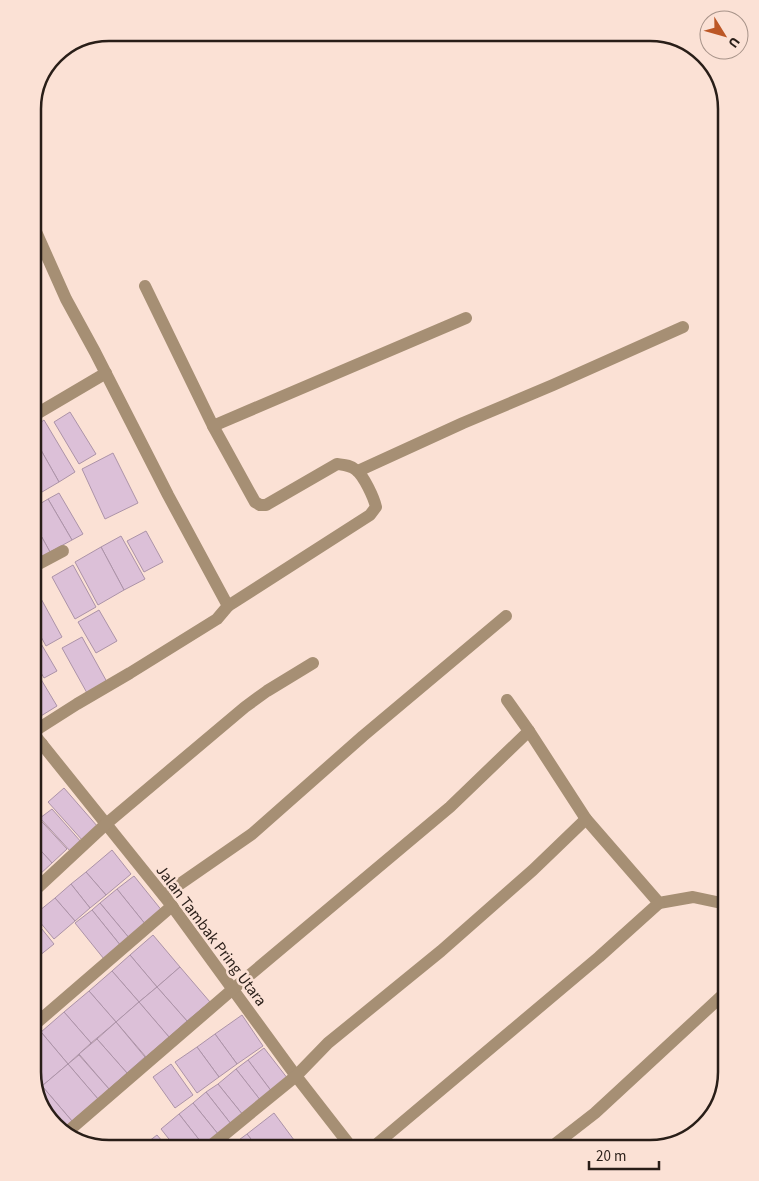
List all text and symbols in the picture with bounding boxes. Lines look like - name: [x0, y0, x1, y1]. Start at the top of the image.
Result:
- north arrow: [699, 10, 749, 60]
- text: U: [723, 32, 744, 52]
- street label: Jalan Tambak Pring Utara: [151, 860, 272, 1011]
- scale bar: [589, 1138, 659, 1170]
- text: 20 m: [596, 1146, 626, 1167]

